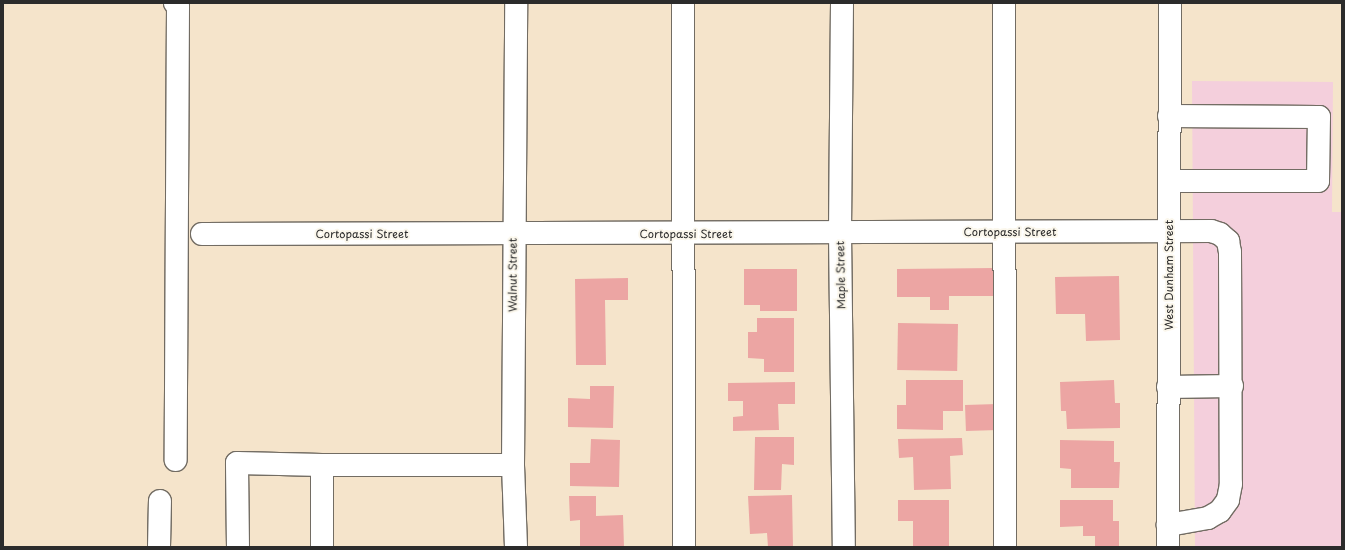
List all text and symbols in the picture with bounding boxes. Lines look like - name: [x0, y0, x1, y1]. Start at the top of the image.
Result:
- street label: West Dunham Street: [1162, 220, 1176, 330]
- street label: Cortopassi Street: [963, 225, 1057, 239]
- street label: Cortopassi Street: [315, 227, 409, 241]
- street label: Cortopassi Street: [639, 227, 733, 241]
- street label: Walnut Street: [506, 238, 520, 312]
- street label: Maple Street: [834, 240, 848, 310]

